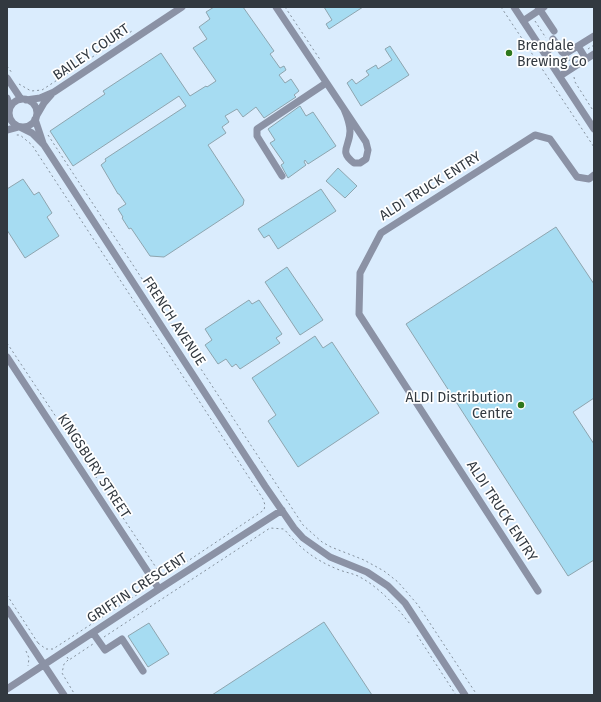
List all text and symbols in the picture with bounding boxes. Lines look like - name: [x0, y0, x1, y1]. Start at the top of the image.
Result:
- street label: BAILEY COURT: [50, 20, 133, 84]
- place label: Brendale Brewing Co: [517, 37, 587, 70]
- marker: Brendale Brewing Co: [504, 48, 514, 58]
- street label: ALDI TRUCK ENTRY: [376, 148, 484, 224]
- street label: FRENCH AVENUE: [139, 273, 209, 369]
- place label: ALDI Distribution Centre: [405, 389, 513, 422]
- marker: ALDI Distribution Centre: [516, 400, 526, 410]
- street label: KINGSBURY STREET: [54, 411, 134, 522]
- street label: ALDI TRUCK ENTRY: [463, 457, 541, 565]
- street label: GRIFFIN CRESCENT: [84, 549, 191, 627]

